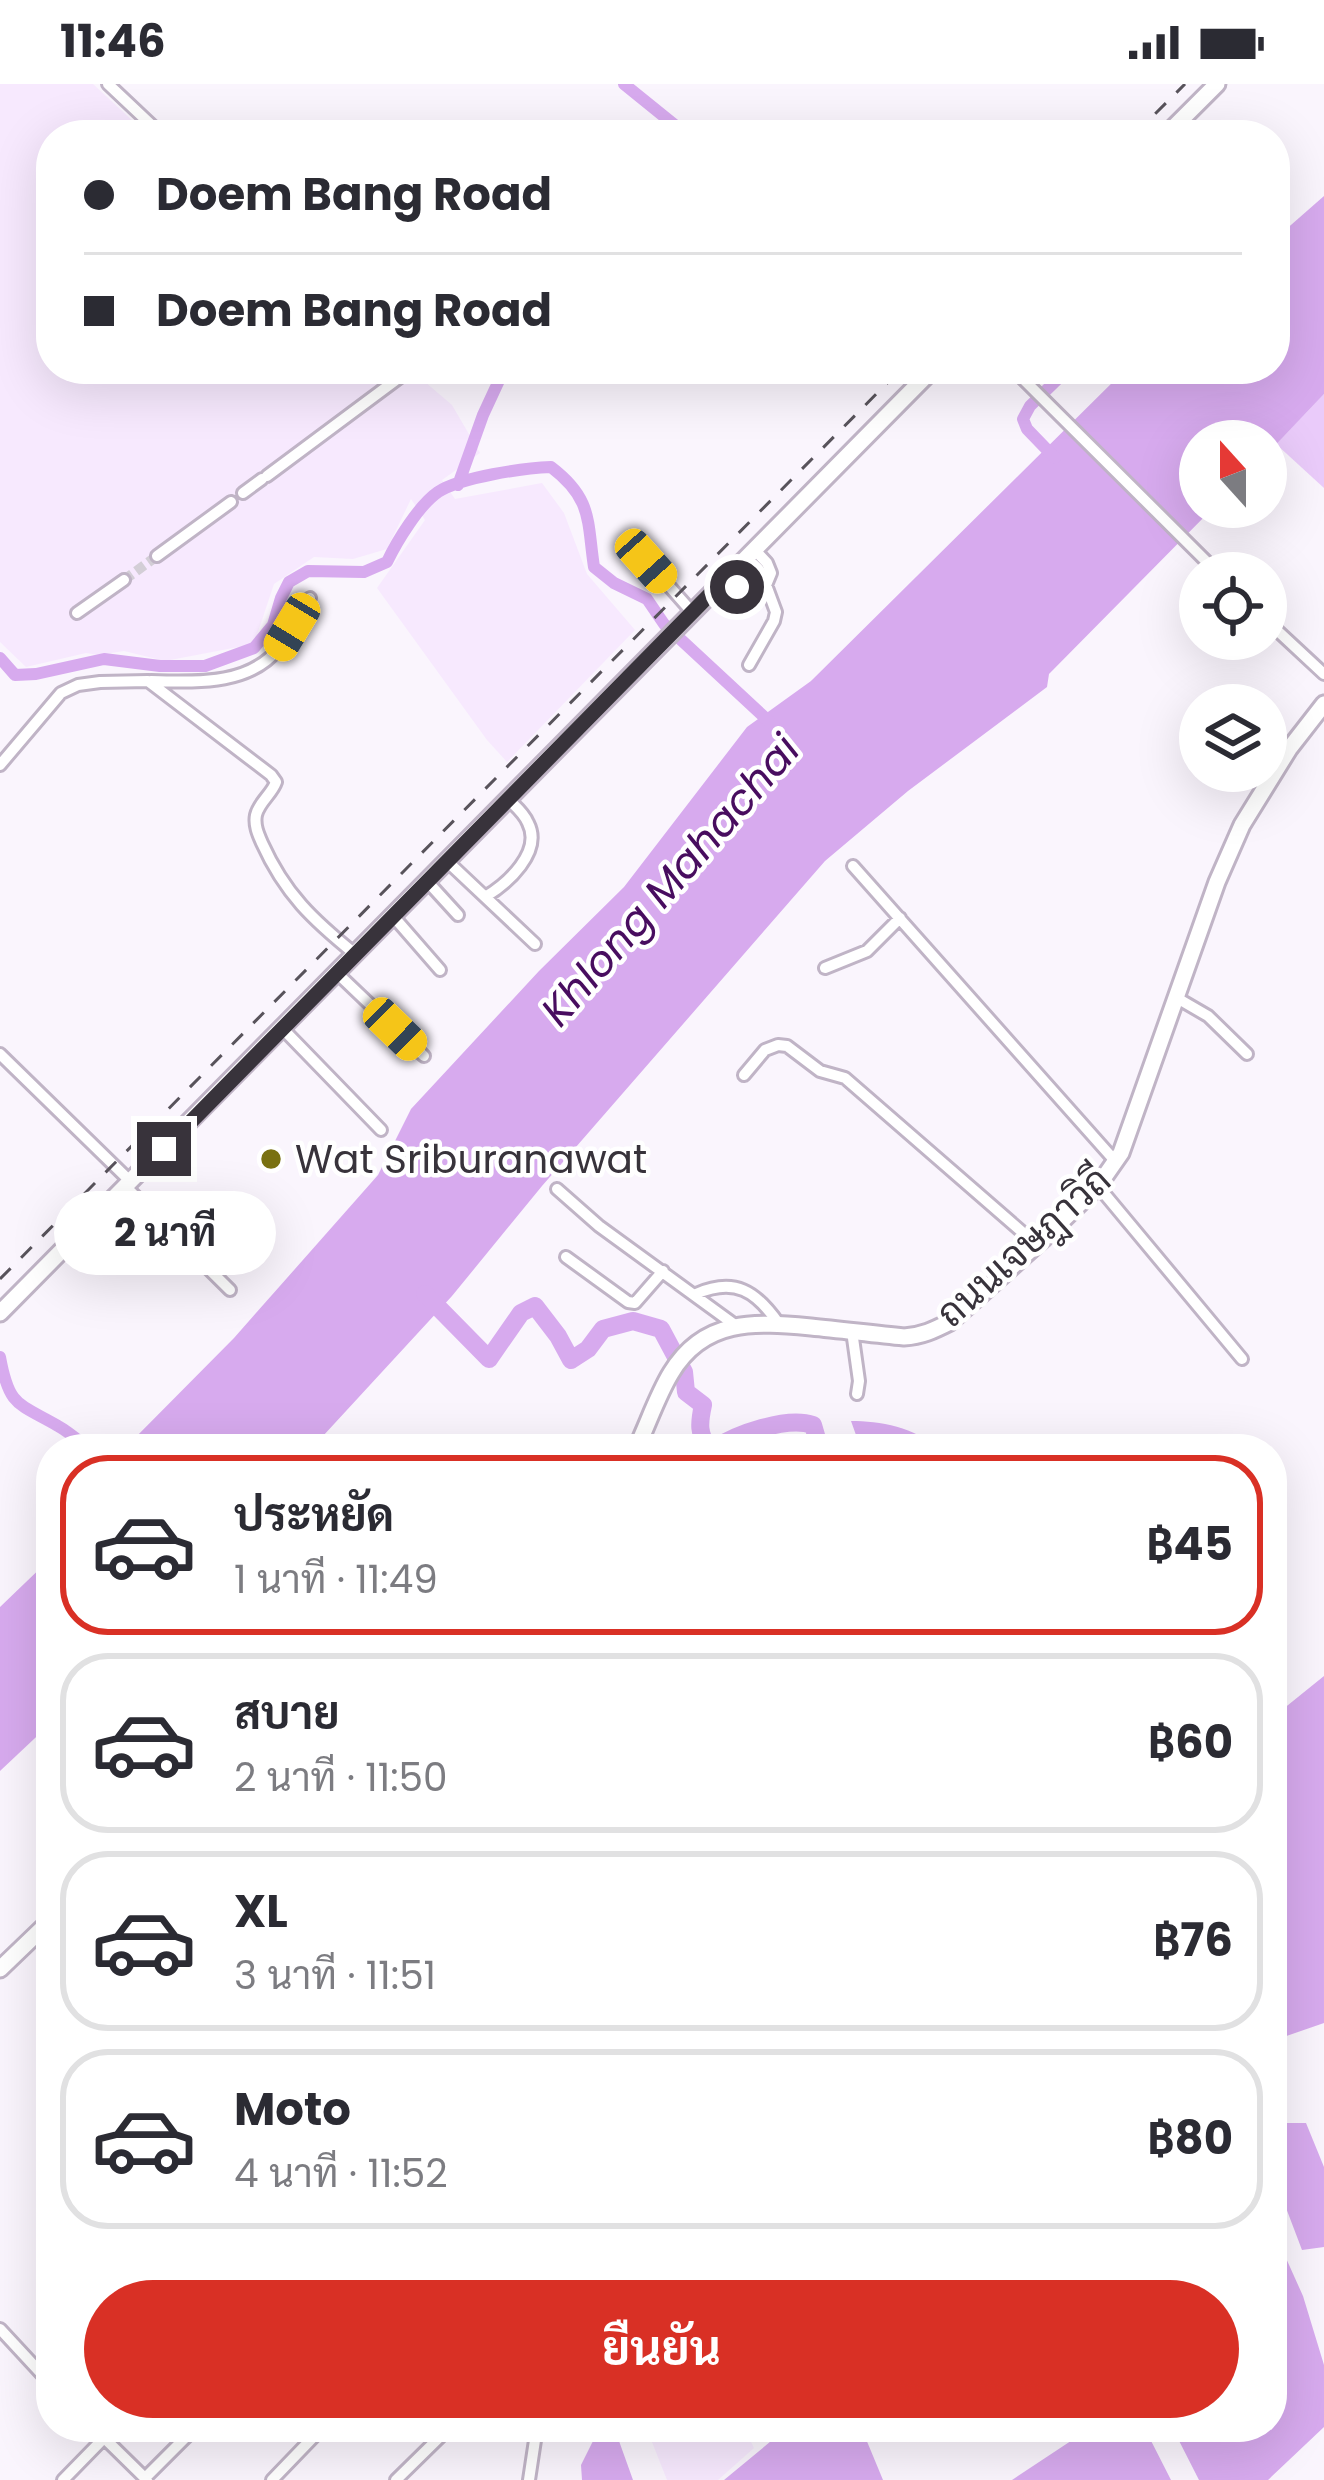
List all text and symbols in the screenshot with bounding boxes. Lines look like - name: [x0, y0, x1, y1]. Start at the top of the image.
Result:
- text: 11:46: [60, 10, 166, 73]
- text: Doem Bang Road: [156, 163, 552, 226]
- text: Doem Bang Road: [156, 279, 552, 342]
- north arrow: [1179, 420, 1287, 528]
- map controls: [1179, 420, 1287, 792]
- car: [609, 522, 683, 600]
- button: locate: [1179, 552, 1287, 660]
- route start: [710, 560, 764, 614]
- car: [258, 587, 326, 667]
- button: layers: [1179, 684, 1287, 792]
- water label: Khlong Mahachai: [527, 722, 814, 1039]
- car: [357, 991, 433, 1067]
- route end: [137, 1122, 191, 1176]
- place label: Wat Sriburanawat: [295, 1132, 647, 1187]
- marker: Wat Sriburanawat: [258, 1146, 284, 1172]
- street label: ถนนเจษฎาวิถี: [924, 1153, 1123, 1340]
- callout: 2 นาที: [53, 1191, 275, 1275]
- text: 2 นาที: [114, 1205, 216, 1260]
- text: ประหยัด: [234, 1484, 394, 1547]
- icon: car: [90, 1491, 198, 1599]
- text: ฿45: [1146, 1513, 1233, 1576]
- text: 1 นาที · 11:49: [234, 1552, 438, 1607]
- text: สบาย: [234, 1682, 340, 1745]
- icon: car: [90, 1689, 198, 1797]
- text: ฿60: [1148, 1711, 1233, 1774]
- text: 2 นาที · 11:50: [234, 1750, 448, 1805]
- text: XL: [234, 1880, 288, 1943]
- icon: car: [90, 1887, 198, 1995]
- text: ฿76: [1153, 1909, 1233, 1972]
- text: 3 นาที · 11:51: [234, 1948, 436, 2003]
- text: Moto: [234, 2078, 351, 2141]
- icon: car: [90, 2085, 198, 2193]
- text: ฿80: [1147, 2107, 1233, 2170]
- text: 4 นาที · 11:52: [234, 2146, 448, 2201]
- button: ยืนยัน: [84, 2280, 1239, 2418]

